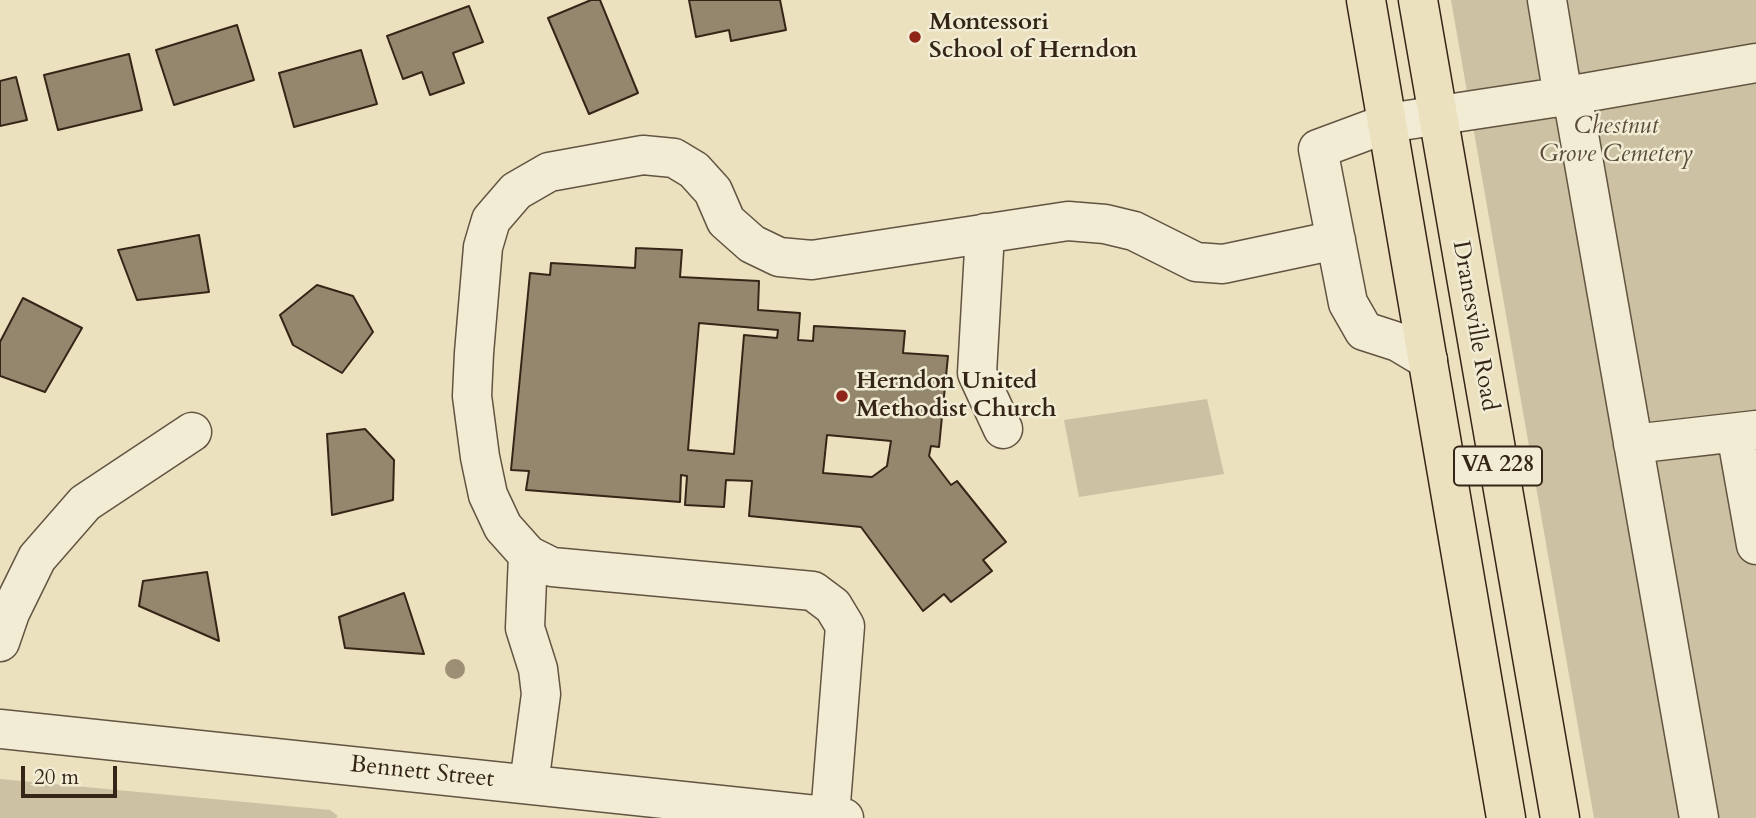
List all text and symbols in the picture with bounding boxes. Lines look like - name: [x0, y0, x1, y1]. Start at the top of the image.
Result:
- place label: Montessori School of Herndon: [929, 9, 1138, 65]
- marker: Montessori School of Herndon: [907, 29, 923, 45]
- park label: Chestnut Grove Cemetery: [1539, 113, 1693, 169]
- street label: Dranesville Road: [1445, 239, 1503, 413]
- place label: Herndon United Methodist Church: [856, 368, 1056, 424]
- marker: Herndon United Methodist Church: [834, 388, 850, 404]
- road number: VA 228: [1454, 446, 1542, 486]
- street label: Bennett Street: [349, 751, 495, 795]
- scale bar: [24, 752, 121, 796]
- text: 20 m: [34, 763, 79, 792]

